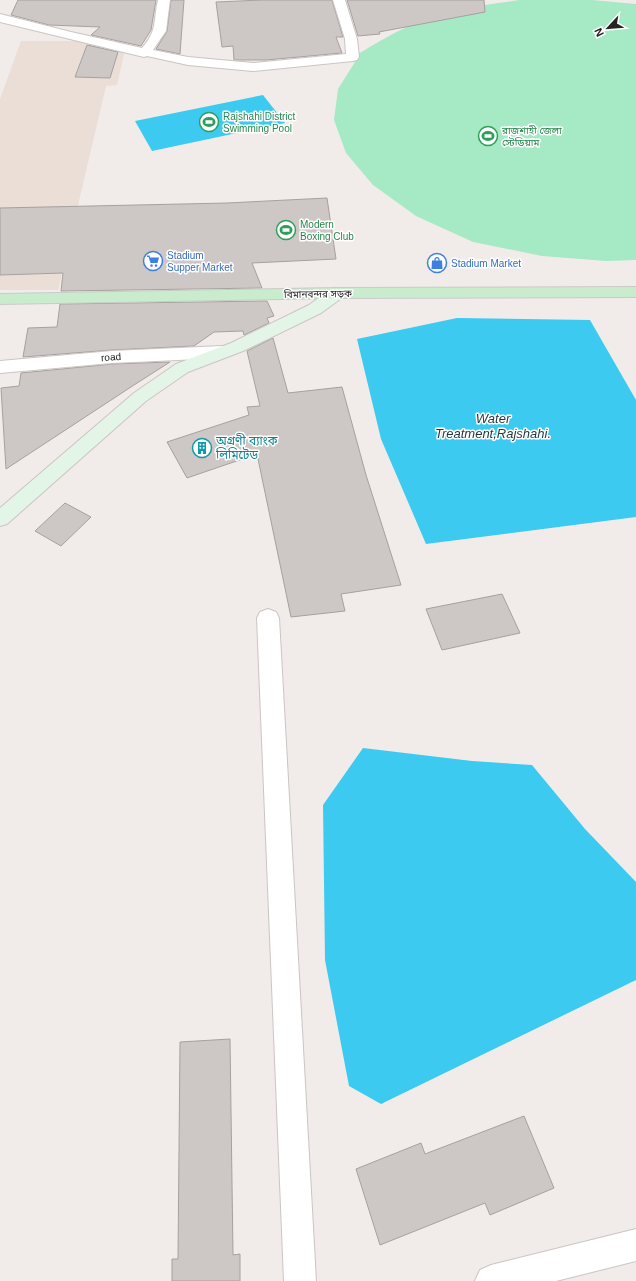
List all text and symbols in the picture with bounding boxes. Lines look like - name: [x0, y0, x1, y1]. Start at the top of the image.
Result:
- north arrow: [588, 8, 628, 48]
- text: N: [592, 26, 606, 39]
- sports icon: Rajshahi District Swimming Pool: [198, 111, 220, 133]
- place label: Rajshahi District Swimming Pool: [223, 111, 295, 134]
- sports icon: রাজশাহী জেলা স্টেডিয়াম: [477, 125, 499, 147]
- place label: রাজশাহী জেলা স্টেডিয়াম: [501, 125, 562, 148]
- sports icon: Modern Boxing Club: [275, 219, 297, 241]
- place label: Modern Boxing Club: [300, 219, 354, 242]
- supermarket icon: Stadium Supper Market: [142, 250, 164, 272]
- place label: Stadium Supper Market: [167, 250, 233, 273]
- shop icon: Stadium Market: [426, 252, 448, 274]
- place label: Stadium Market: [451, 258, 521, 269]
- street label: বিমানবন্দর সড়ক: [283, 288, 353, 300]
- street label: road: [101, 351, 121, 363]
- water label: Water Treatment,Rajshahi.: [435, 411, 551, 441]
- place label: অগ্রণী ব্যাংক লিমিটেড: [215, 433, 278, 462]
- building icon: অগ্রণী ব্যাংক লিমিটেড: [191, 437, 213, 459]

